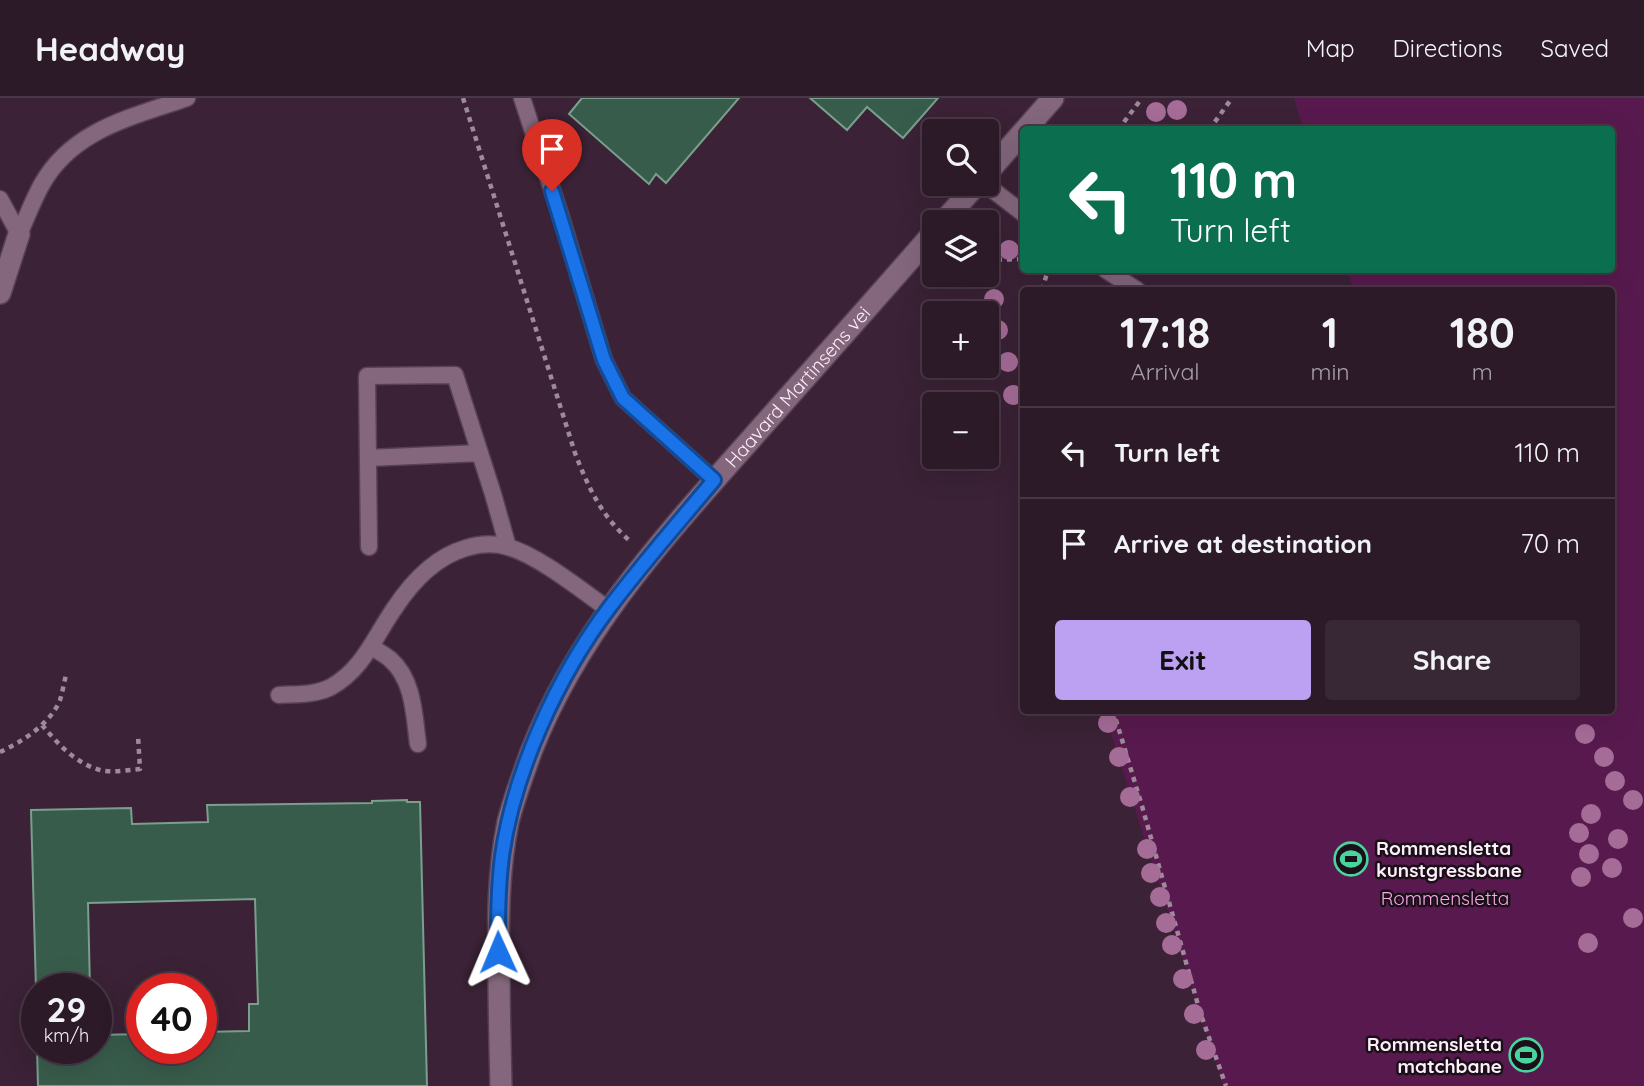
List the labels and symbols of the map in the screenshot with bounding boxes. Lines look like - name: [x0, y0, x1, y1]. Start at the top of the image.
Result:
- pin: [522, 119, 582, 191]
- street label: Haavard Martinsens vei: [720, 301, 875, 472]
- place label: Rommensletta kunstgressbane: [1376, 836, 1522, 882]
- sports icon: Rommensletta kunstgressbane: [1332, 840, 1370, 878]
- park label: Rommensletta: [1381, 886, 1509, 910]
- position arrow: [461, 915, 535, 989]
- speed limit sign: 40: [126, 973, 217, 1064]
- place label: Rommensletta matchbane: [1367, 1032, 1502, 1078]
- sports icon: Rommensletta matchbane: [1507, 1036, 1545, 1074]

